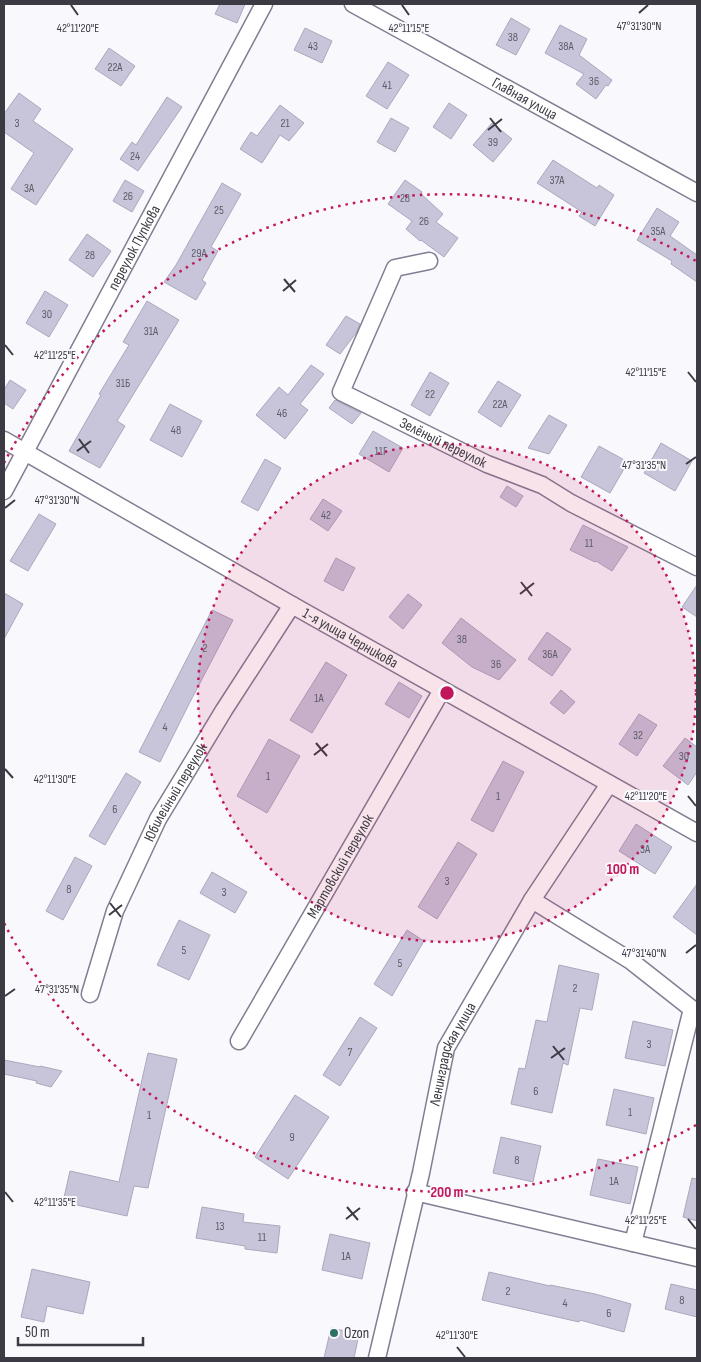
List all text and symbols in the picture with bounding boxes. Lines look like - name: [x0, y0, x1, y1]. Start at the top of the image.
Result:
- text: 47°31'30"N: [617, 19, 661, 34]
- text: 42°11'20"E: [57, 21, 99, 36]
- text: 42°11'15"E: [388, 21, 430, 36]
- house number: 38: [508, 30, 518, 45]
- house number: 43: [308, 39, 318, 54]
- house number: 38А: [558, 39, 575, 54]
- house number: 22А: [107, 60, 123, 75]
- street label: Главная улица: [489, 73, 561, 124]
- house number: 36: [589, 74, 599, 89]
- house number: 41: [382, 78, 392, 93]
- house number: 3: [14, 116, 20, 131]
- house number: 21: [280, 116, 290, 131]
- house number: 39: [488, 135, 498, 150]
- house number: 24: [130, 149, 140, 164]
- house number: 37А: [550, 173, 565, 188]
- house number: 3А: [24, 181, 35, 196]
- house number: 26: [123, 189, 133, 204]
- house number: 28: [400, 191, 410, 206]
- street label: переулок Пупкова: [104, 202, 165, 293]
- house number: 25: [214, 203, 224, 218]
- house number: 26: [419, 214, 429, 229]
- house number: 35А: [651, 224, 666, 239]
- house number: 29А: [191, 246, 208, 261]
- house number: 28: [85, 248, 95, 263]
- house number: 30: [42, 307, 52, 322]
- house number: 31А: [144, 324, 159, 339]
- text: 42°11'25"E: [34, 348, 76, 363]
- text: 42°11'15"E: [625, 365, 667, 380]
- house number: 31Б: [116, 376, 130, 391]
- house number: 22: [425, 387, 435, 402]
- house number: 22А: [492, 397, 508, 412]
- house number: 46: [277, 406, 287, 421]
- street label: Зелёный переулок: [396, 413, 490, 472]
- house number: 48: [171, 423, 181, 438]
- house number: 11Г: [375, 444, 388, 459]
- text: 47°31'35"N: [622, 458, 666, 473]
- text: 47°31'30"N: [35, 493, 79, 508]
- house number: 42: [321, 508, 331, 523]
- house number: 11: [585, 536, 594, 551]
- street label: 1-я улица Черникова: [299, 603, 402, 672]
- house number: 38: [457, 632, 467, 647]
- house number: 2: [203, 641, 208, 656]
- house number: 36А: [542, 647, 559, 662]
- house number: 36: [491, 657, 501, 672]
- centre of rings: [438, 684, 456, 702]
- house number: 1А: [314, 691, 325, 706]
- house number: 4: [162, 720, 168, 735]
- house number: 32: [633, 728, 643, 743]
- street label: Юбилейный переулок: [139, 739, 212, 845]
- house number: 30: [679, 749, 689, 764]
- house number: 1: [266, 769, 271, 784]
- text: 42°11'30"E: [34, 772, 76, 787]
- house number: 1: [496, 789, 501, 804]
- text: 42°11'20"E: [625, 789, 667, 804]
- house number: 6: [112, 802, 118, 817]
- street label: Мартовский переулок: [303, 810, 378, 922]
- house number: 3А: [640, 842, 651, 857]
- text: 100 m: [607, 860, 639, 879]
- house number: 3: [444, 874, 450, 889]
- house number: 8: [66, 882, 72, 897]
- house number: 3: [221, 885, 227, 900]
- house number: 5: [182, 943, 187, 958]
- text: 47°31'40"N: [622, 946, 666, 961]
- house number: 5: [398, 956, 403, 971]
- house number: 2: [573, 981, 578, 996]
- text: 47°31'35"N: [35, 982, 79, 997]
- street label: Ленинградская улица: [425, 999, 480, 1108]
- house number: 3: [646, 1037, 652, 1052]
- house number: 7: [348, 1045, 353, 1060]
- house number: 6: [533, 1084, 539, 1099]
- house number: 1: [628, 1105, 633, 1120]
- house number: 1: [147, 1108, 152, 1123]
- house number: 9: [289, 1130, 295, 1145]
- house number: 8: [514, 1153, 520, 1168]
- house number: 1А: [609, 1174, 620, 1189]
- text: 200 m: [430, 1183, 464, 1202]
- text: 42°11'35"E: [34, 1195, 76, 1210]
- text: 42°11'25"E: [625, 1213, 667, 1228]
- house number: 13: [215, 1219, 225, 1234]
- house number: 11: [258, 1230, 267, 1245]
- house number: 1А: [341, 1249, 352, 1264]
- house number: 2: [506, 1284, 511, 1299]
- house number: 8: [679, 1293, 685, 1308]
- house number: 4: [562, 1296, 568, 1311]
- house number: 6: [606, 1306, 612, 1321]
- scale bar: [18, 1314, 142, 1346]
- text: 50 m: [25, 1323, 50, 1342]
- place label: Ozon: [344, 1324, 369, 1343]
- marker: Ozon: [328, 1327, 340, 1339]
- text: 42°11'30"E: [436, 1328, 478, 1343]

